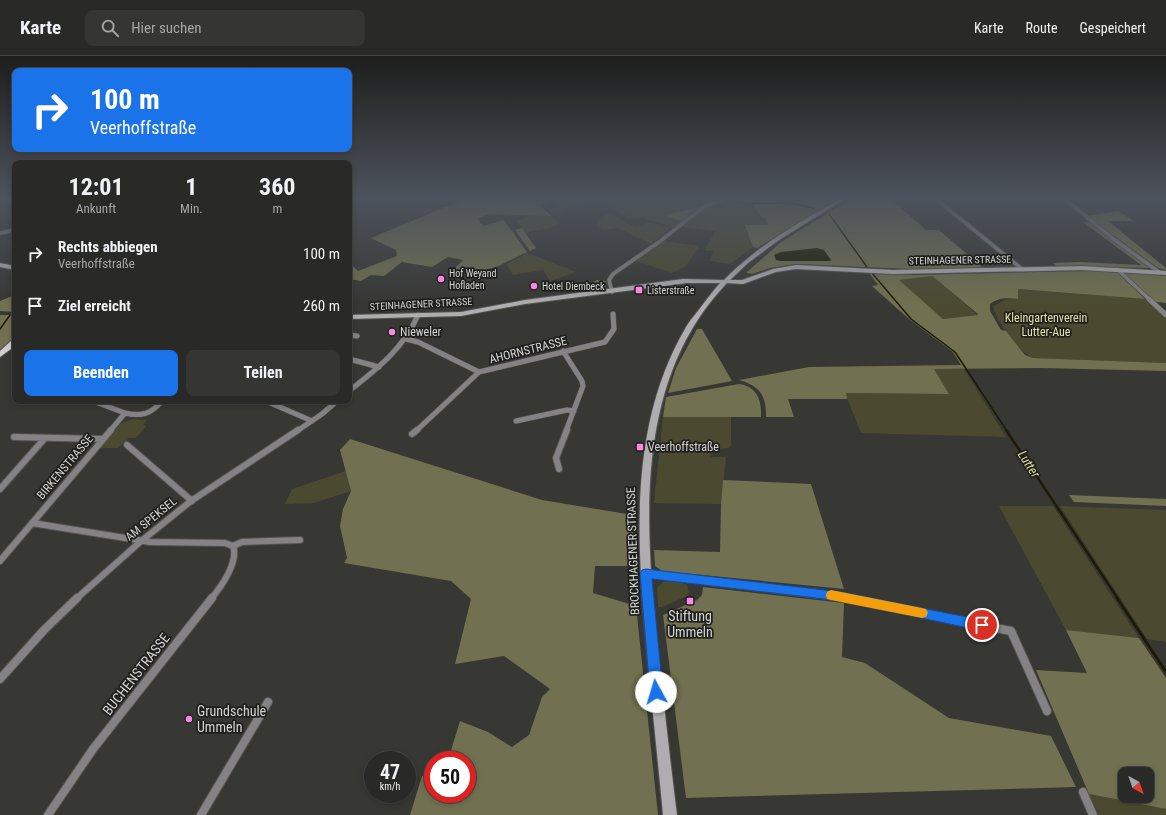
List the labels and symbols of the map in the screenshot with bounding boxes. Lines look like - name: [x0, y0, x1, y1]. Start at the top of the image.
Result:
- street label: STEINHAGENER STRASSE: [909, 254, 1011, 266]
- place label: Hof Weyand Hofladen: [449, 268, 496, 291]
- marker: Hof Weyand Hofladen: [436, 274, 446, 284]
- marker: Hotel Diembeck: [529, 281, 539, 291]
- place label: Hotel Diembeck: [542, 281, 605, 292]
- marker: Listerstraße: [634, 285, 644, 295]
- place label: Listerstraße: [647, 285, 695, 296]
- street label: STEINHAGENER STRASSE: [370, 296, 473, 312]
- park label: Kleingartenverein Lutter-Aue: [1005, 311, 1087, 339]
- place label: Nieweler: [400, 325, 442, 339]
- marker: Nieweler: [387, 327, 397, 337]
- street label: AHORNSTRASSE: [488, 334, 568, 366]
- street label: BIRKENSTRASSE: [34, 432, 96, 502]
- place label: Veerhoffstraße: [648, 440, 719, 454]
- marker: Veerhoffstraße: [635, 442, 645, 452]
- water label: Lutter: [1015, 448, 1044, 481]
- street label: BROCKHAGENER STRASSE: [624, 487, 642, 615]
- street label: AM SPEKSEL: [122, 494, 180, 544]
- marker: Stiftung Ummeln: [685, 596, 695, 606]
- place label: Stiftung Ummeln: [667, 608, 713, 640]
- pin: [965, 608, 999, 642]
- street label: BUCHENSTRASSE: [99, 630, 173, 718]
- position arrow: [635, 671, 677, 713]
- place label: Grundschule Ummeln: [197, 703, 267, 735]
- marker: Grundschule Ummeln: [184, 714, 194, 724]
- speed limit sign: 50: [424, 751, 476, 803]
- north arrow: [1118, 767, 1154, 803]

